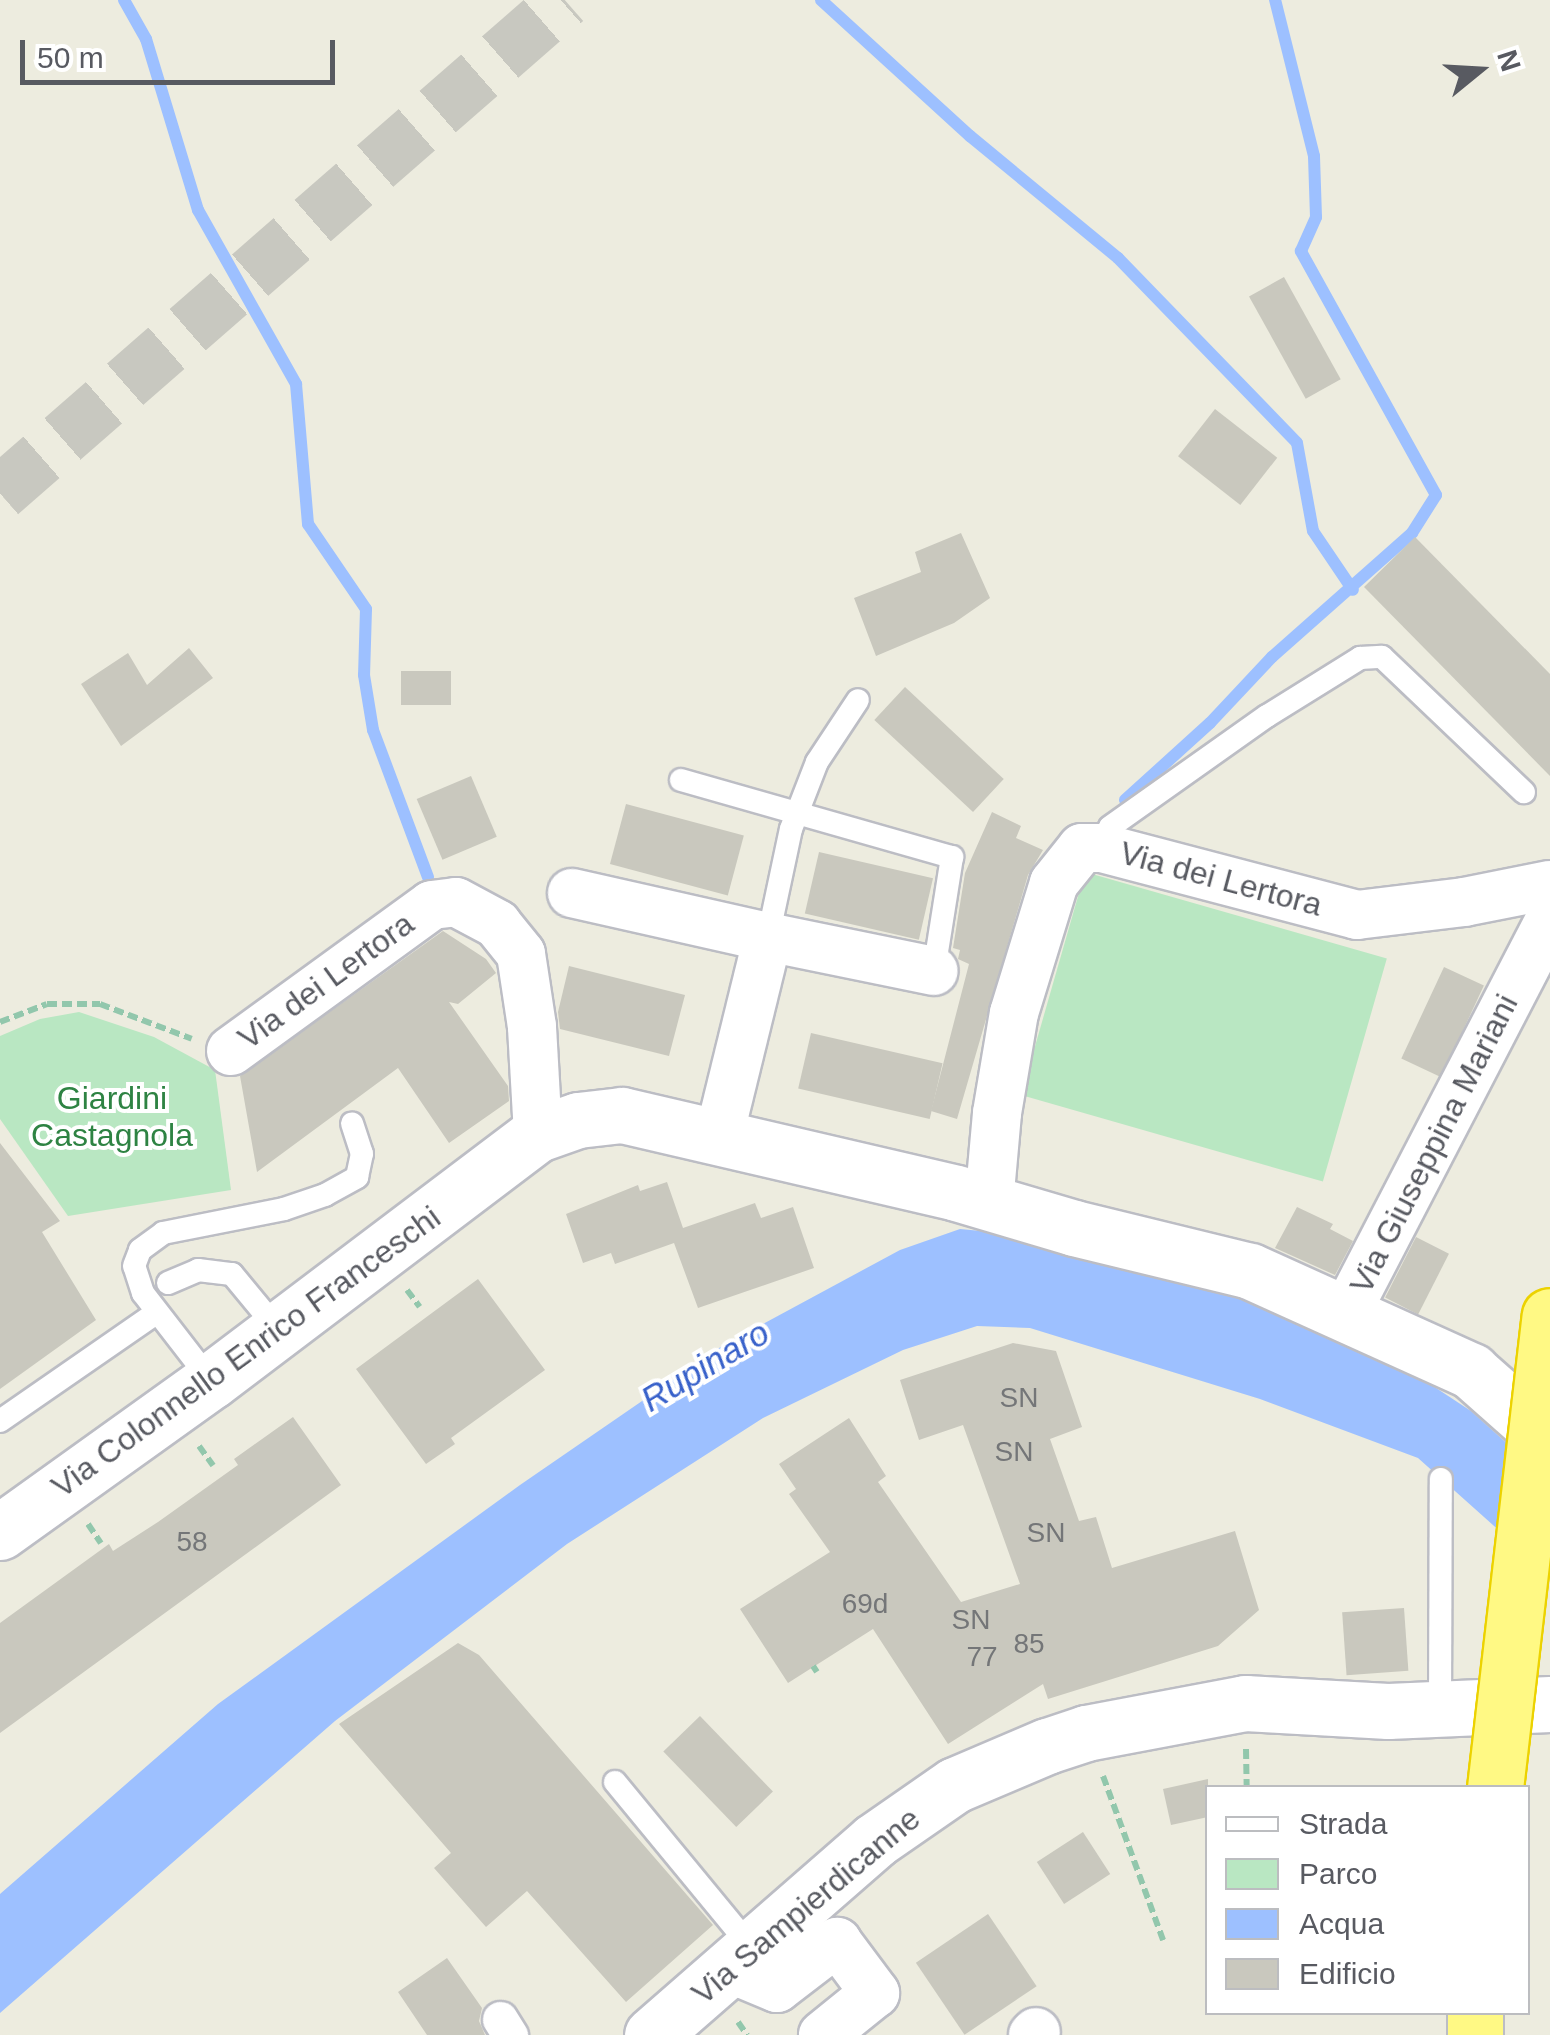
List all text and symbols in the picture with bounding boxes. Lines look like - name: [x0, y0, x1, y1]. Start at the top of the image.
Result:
- scale bar: [25, 20, 340, 82]
- north arrow: [1430, 20, 1530, 120]
- text: 50 m: [37, 41, 104, 74]
- text: N: [1491, 46, 1527, 75]
- street label: Via dei Lertora: [1116, 834, 1326, 924]
- street label: Via dei Lertora: [231, 904, 421, 1058]
- street label: Via Giuseppina Mariani: [1342, 988, 1526, 1300]
- park label: Giardini Castagnola: [31, 1080, 193, 1155]
- street label: Via Colonnello Enrico Franceschi: [44, 1198, 448, 1506]
- water label: Rupinaro: [633, 1311, 777, 1421]
- house number: SN: [1000, 1381, 1038, 1415]
- house number: SN: [995, 1435, 1033, 1469]
- house number: SN: [1027, 1516, 1065, 1550]
- house number: 58: [176, 1525, 208, 1559]
- house number: 69d: [842, 1587, 888, 1621]
- house number: SN: [952, 1603, 990, 1637]
- house number: 85: [1013, 1627, 1045, 1661]
- house number: 77: [966, 1640, 998, 1674]
- legend: [1205, 1785, 1530, 2015]
- street label: Via Sampierdicanne: [684, 1799, 928, 2013]
- text: Strada: [1299, 1807, 1387, 1840]
- text: Parco: [1299, 1857, 1377, 1890]
- text: Acqua: [1299, 1907, 1384, 1940]
- text: Edificio: [1299, 1957, 1396, 1990]

